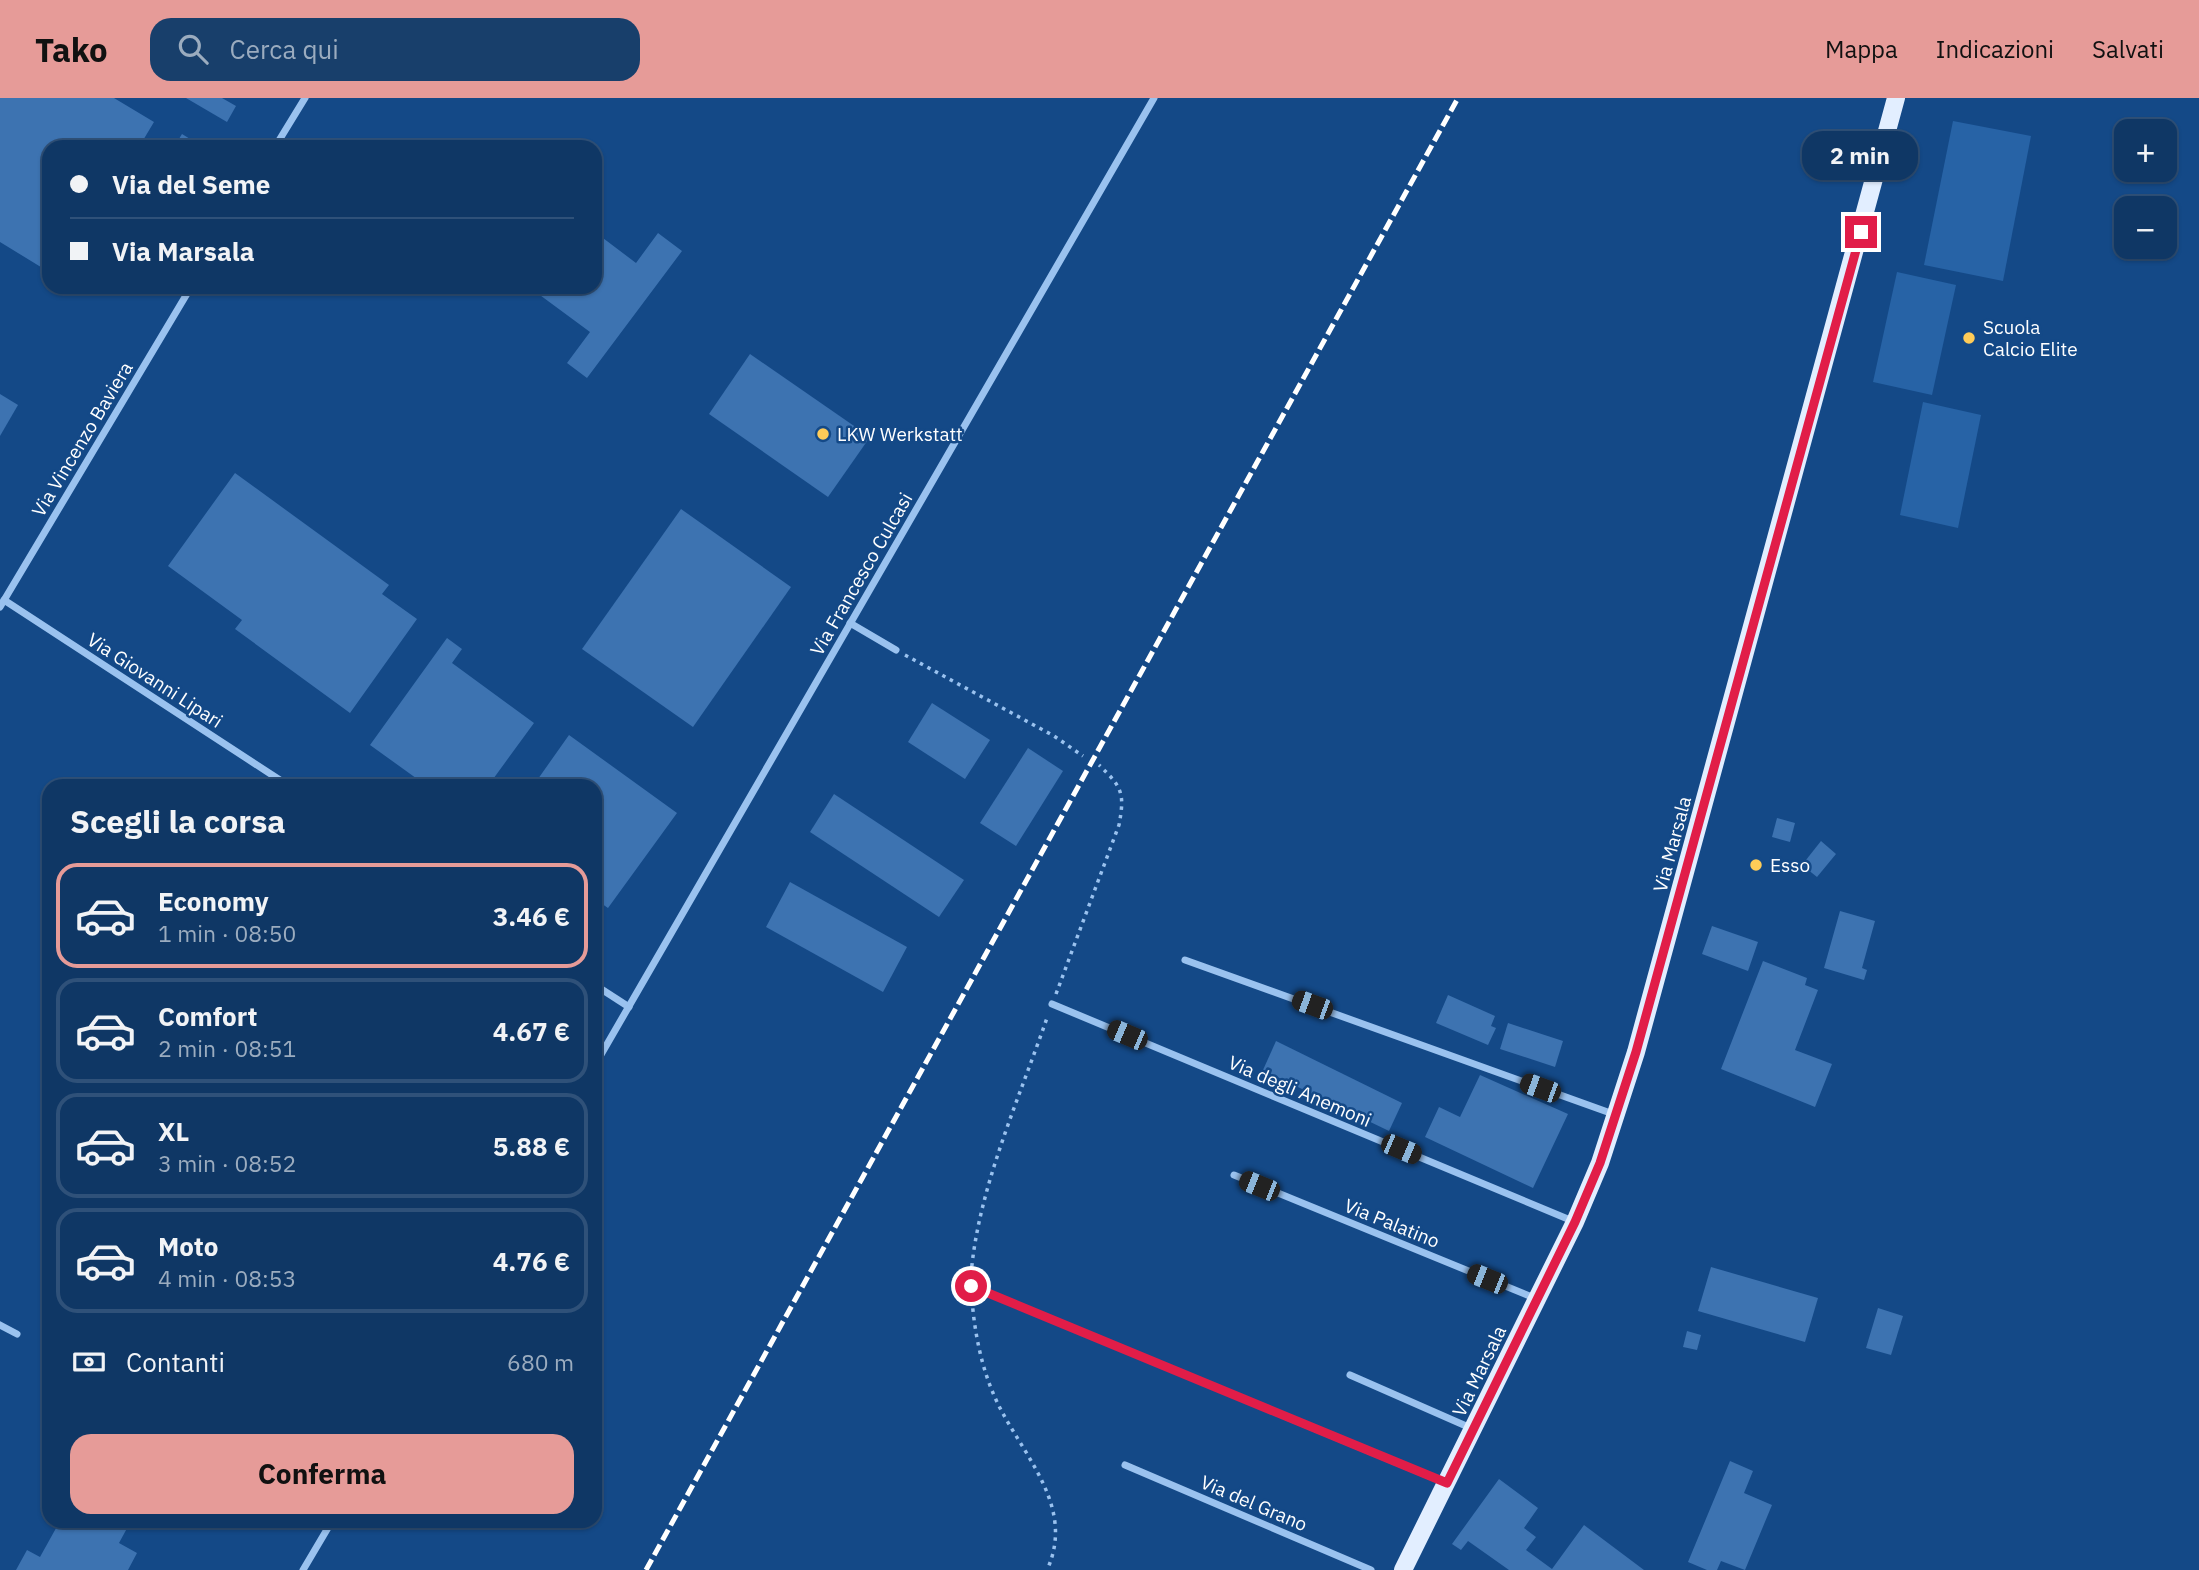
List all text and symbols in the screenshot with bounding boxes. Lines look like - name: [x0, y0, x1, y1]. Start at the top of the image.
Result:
- search box: [150, 18, 640, 81]
- text: Tako: [35, 28, 108, 71]
- icon: search: [174, 30, 212, 68]
- text: Cerca qui: [230, 32, 339, 66]
- text: Mappa: [1825, 33, 1898, 65]
- text: Indicazioni: [1936, 33, 2054, 65]
- text: Salvati: [2092, 33, 2164, 65]
- map controls: [2114, 119, 2177, 259]
- button: +: [2114, 119, 2177, 182]
- callout: 2 min: [1803, 130, 1919, 180]
- text: 2 min: [1830, 140, 1890, 170]
- text: Via del Seme: [112, 167, 270, 201]
- button: −: [2114, 196, 2177, 259]
- route end: [1845, 216, 1877, 248]
- text: Via Marsala: [112, 234, 254, 268]
- place label: Scuola Calcio Elite: [1983, 315, 2078, 361]
- marker: Scuola Calcio Elite: [1961, 330, 1977, 346]
- street label: Via Vincenzo Baviera: [26, 357, 138, 521]
- place label: LKW Werkstatt: [837, 422, 963, 446]
- marker: LKW Werkstatt: [815, 426, 831, 442]
- street label: Via Francesco Culcasi: [805, 488, 917, 660]
- street label: Via Giovanni Lipari: [83, 627, 227, 733]
- street label: Via Marsala: [1648, 793, 1696, 895]
- text: Scegli la corsa: [70, 800, 286, 842]
- place label: Esso: [1770, 853, 1810, 877]
- marker: Esso: [1748, 857, 1764, 873]
- icon: car: [74, 884, 137, 947]
- text: Economy: [158, 884, 269, 918]
- text: 3.46 €: [493, 899, 570, 933]
- text: 1 min · 08:50: [158, 918, 296, 948]
- car: [1289, 988, 1336, 1022]
- icon: car: [74, 999, 137, 1062]
- text: Comfort: [158, 999, 257, 1033]
- text: 4.67 €: [493, 1014, 570, 1048]
- car: [1104, 1017, 1151, 1053]
- text: 2 min · 08:51: [158, 1033, 296, 1063]
- street label: Via degli Anemoni: [1225, 1050, 1375, 1132]
- car: [1517, 1071, 1564, 1105]
- icon: car: [74, 1114, 137, 1177]
- text: XL: [158, 1114, 189, 1148]
- text: 5.88 €: [493, 1129, 570, 1163]
- car: [1378, 1131, 1425, 1167]
- text: 3 min · 08:52: [158, 1148, 296, 1178]
- car: [1236, 1168, 1283, 1204]
- street label: Via Palatino: [1341, 1193, 1443, 1253]
- icon: car: [74, 1229, 137, 1292]
- text: Moto: [158, 1229, 218, 1263]
- text: 4.76 €: [493, 1244, 570, 1278]
- car: [1464, 1261, 1511, 1297]
- text: 4 min · 08:53: [158, 1263, 296, 1293]
- route start: [955, 1270, 987, 1302]
- street label: Via Marsala: [1447, 1322, 1511, 1420]
- icon: cash: [70, 1343, 108, 1381]
- text: Contanti: [126, 1345, 225, 1379]
- text: 680 m: [507, 1347, 574, 1377]
- button: Conferma: [70, 1434, 574, 1514]
- street label: Via del Grano: [1197, 1470, 1311, 1536]

